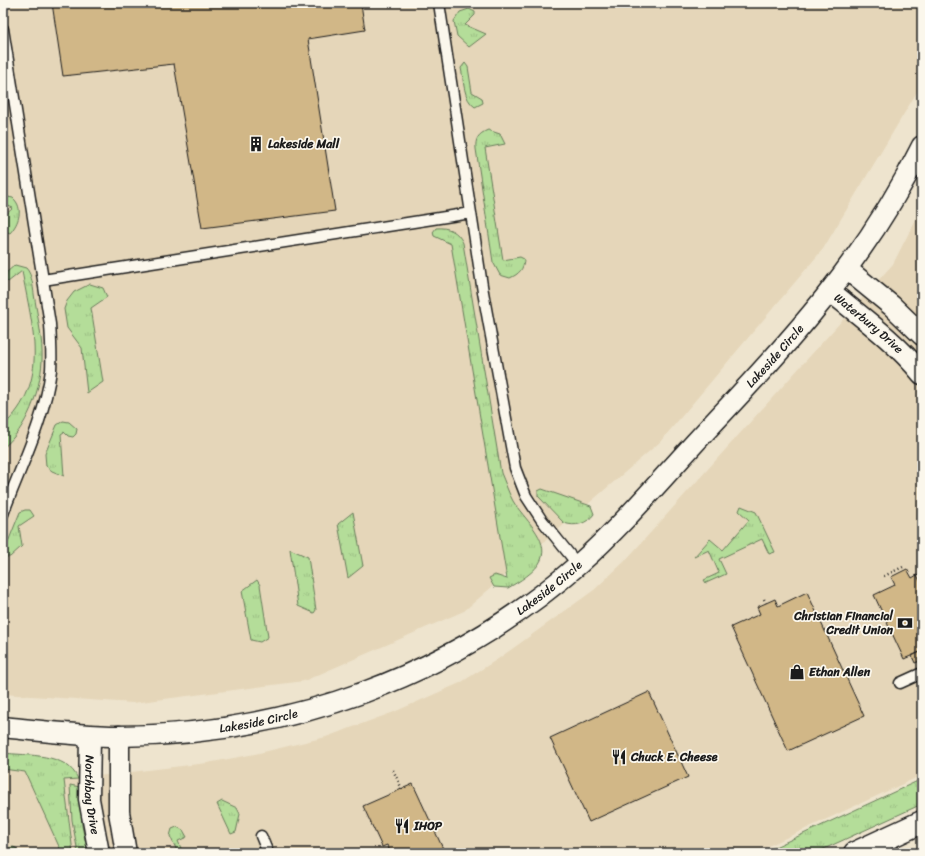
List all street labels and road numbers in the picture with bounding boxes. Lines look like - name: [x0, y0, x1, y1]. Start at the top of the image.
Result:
- street label: Waterbury Drive: [829, 287, 909, 359]
- street label: Lakeside Circle: [740, 319, 810, 393]
- street label: Lakeside Circle: [511, 555, 588, 621]
- street label: Lakeside Circle: [218, 702, 300, 740]
- street label: Northbay Drive: [78, 755, 106, 836]

